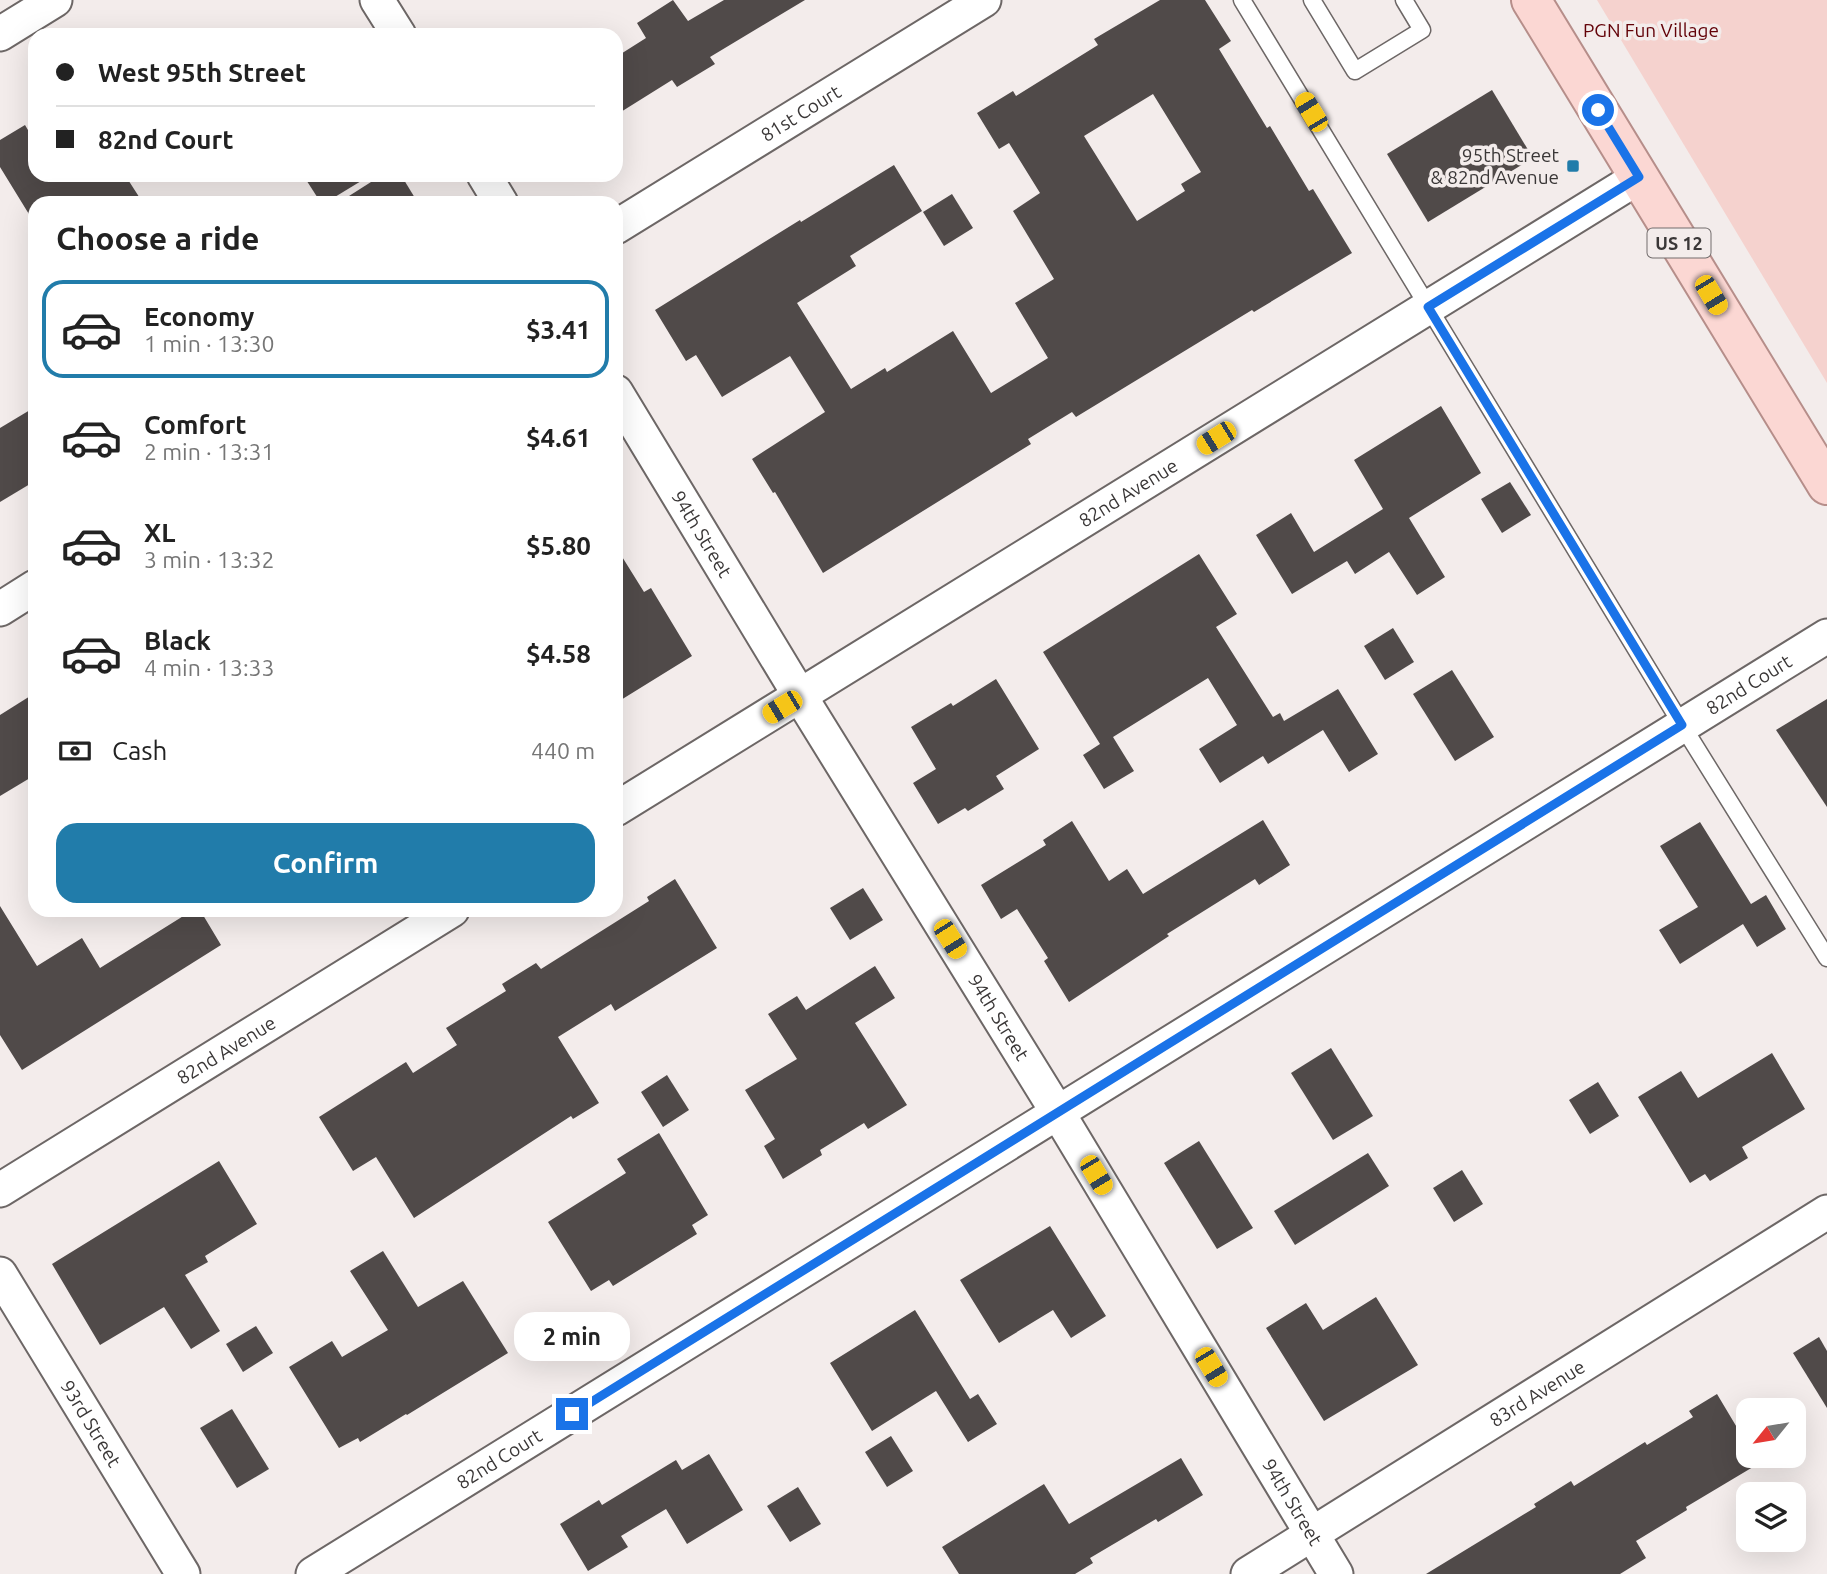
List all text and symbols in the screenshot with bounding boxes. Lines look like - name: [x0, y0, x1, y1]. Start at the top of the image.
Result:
- park label: PGN Fun Village: [1583, 19, 1719, 41]
- text: West 95th Street: [98, 58, 306, 87]
- street label: 81st Court: [757, 80, 845, 146]
- car: [1292, 89, 1331, 135]
- route start: [1582, 94, 1614, 126]
- text: 82nd Court: [98, 125, 233, 154]
- place label: 95th Street & 82nd Avenue: [1430, 144, 1560, 188]
- marker: 95th Street & 82nd Avenue: [1565, 158, 1581, 174]
- text: Choose a ride: [56, 220, 259, 256]
- road number: US 12: [1648, 229, 1710, 258]
- car: [1692, 272, 1731, 318]
- icon: car: [60, 298, 123, 361]
- text: Economy: [144, 302, 254, 331]
- text: $3.41: [526, 315, 591, 344]
- text: 1 min · 13:30: [144, 331, 275, 356]
- icon: car: [60, 406, 123, 469]
- text: Comfort: [144, 410, 247, 439]
- car: [1193, 418, 1240, 458]
- text: $4.61: [526, 423, 591, 452]
- text: 2 min · 13:31: [144, 439, 275, 464]
- street label: 82nd Avenue: [1075, 454, 1182, 531]
- street label: 94th Street: [667, 487, 737, 582]
- icon: car: [60, 514, 123, 577]
- text: XL: [144, 518, 175, 547]
- text: $5.80: [526, 531, 591, 560]
- text: 3 min · 13:32: [144, 547, 275, 572]
- icon: car: [60, 622, 123, 685]
- text: Black: [144, 626, 211, 655]
- text: $4.58: [526, 639, 591, 668]
- street label: 82nd Court: [1702, 650, 1796, 719]
- text: 4 min · 13:33: [144, 655, 275, 680]
- car: [759, 687, 806, 727]
- icon: cash: [56, 732, 94, 770]
- text: Cash: [112, 736, 167, 765]
- text: 440 m: [531, 738, 595, 763]
- button: Confirm: [56, 823, 595, 903]
- car: [930, 916, 971, 962]
- street label: 94th Street: [964, 970, 1034, 1065]
- street label: 82nd Avenue: [173, 1011, 279, 1089]
- car: [1077, 1152, 1116, 1198]
- callout: 2 min: [514, 1312, 630, 1362]
- text: 2 min: [543, 1324, 601, 1349]
- car: [1192, 1344, 1231, 1390]
- street label: 83rd Avenue: [1485, 1355, 1589, 1431]
- street label: 93rd Street: [56, 1376, 126, 1471]
- route end: [556, 1398, 588, 1430]
- north arrow: [1736, 1398, 1806, 1468]
- map controls: [1736, 1398, 1806, 1552]
- street label: 82nd Court: [453, 1424, 546, 1493]
- street label: 94th Street: [1258, 1455, 1327, 1550]
- button: layers: [1736, 1482, 1806, 1552]

